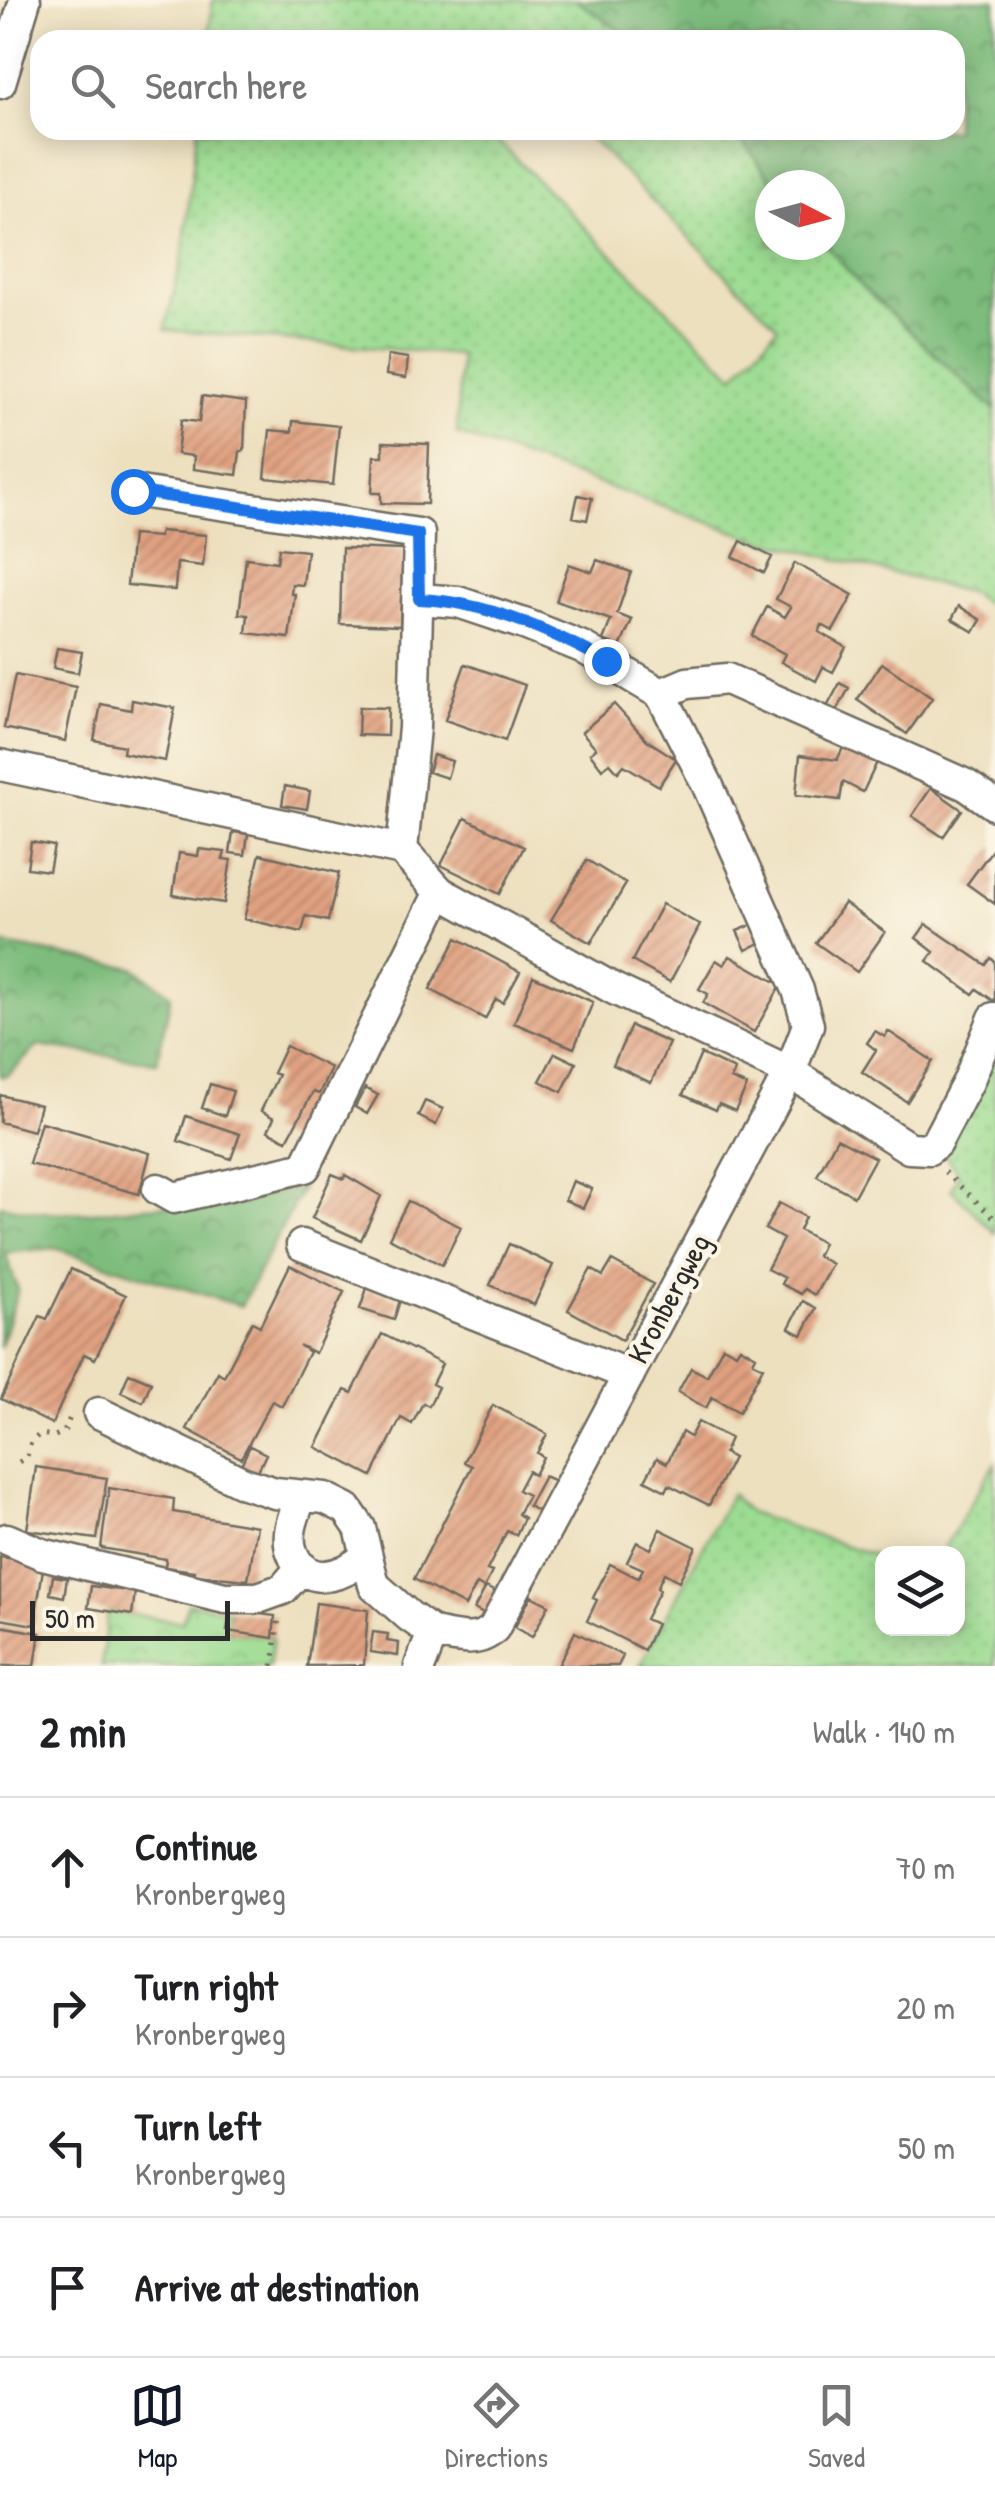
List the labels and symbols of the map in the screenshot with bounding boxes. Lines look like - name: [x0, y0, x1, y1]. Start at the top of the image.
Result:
- north arrow: [755, 170, 845, 260]
- route start: [111, 469, 157, 515]
- route end: [584, 639, 630, 685]
- street label: Kronbergweg: [617, 1227, 719, 1370]
- scale bar: [30, 1596, 230, 1640]

